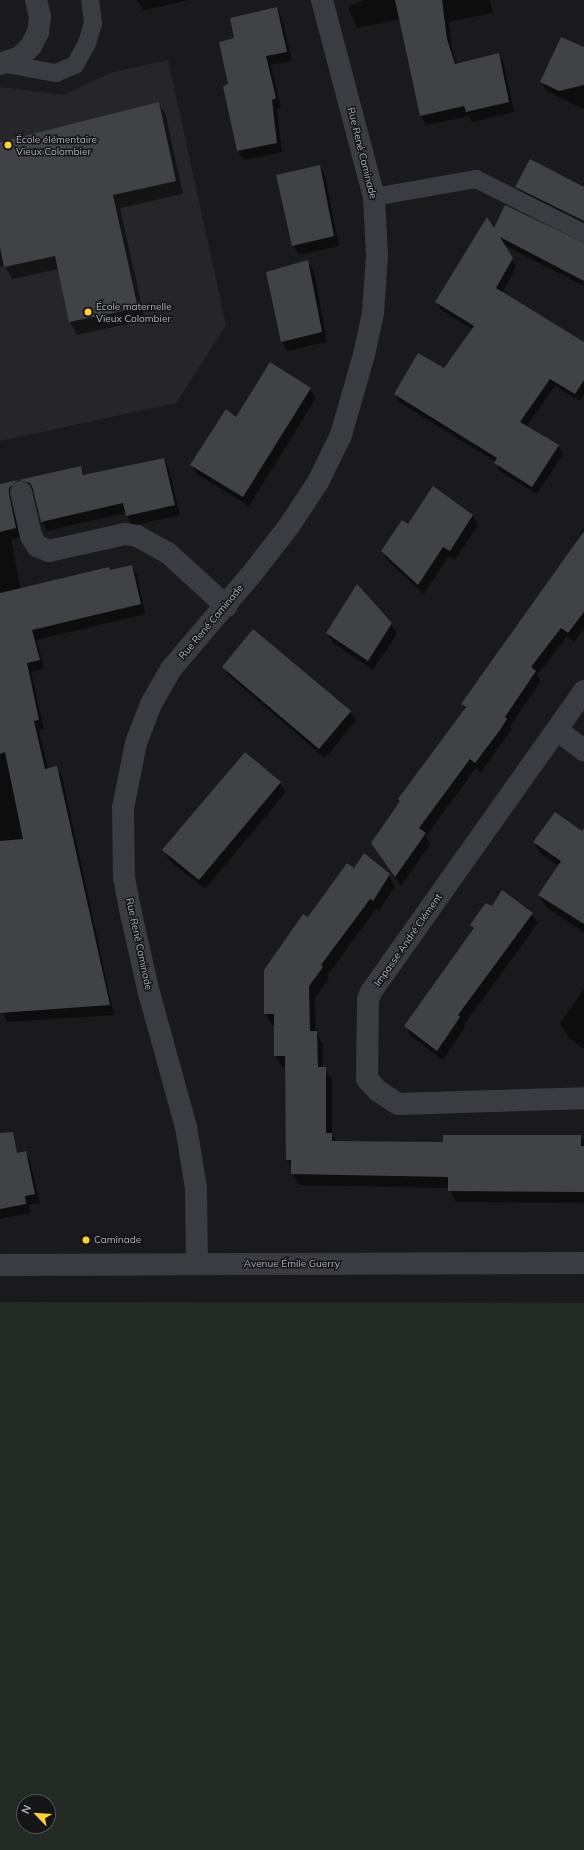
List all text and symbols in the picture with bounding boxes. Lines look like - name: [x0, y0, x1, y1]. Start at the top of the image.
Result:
- street label: Rue René Caminade: [345, 106, 379, 200]
- place label: École élémentaire Vieux Colombier: [16, 133, 97, 156]
- marker: École élémentaire Vieux Colombier: [3, 140, 13, 150]
- place label: École maternelle Vieux Colombier: [96, 300, 172, 324]
- marker: École maternelle Vieux Colombier: [83, 307, 93, 317]
- street label: Rue René Caminade: [176, 582, 246, 662]
- street label: Impasse André Clément: [371, 891, 445, 989]
- street label: Rue René Caminade: [123, 897, 155, 991]
- place label: Caminade: [94, 1234, 141, 1246]
- marker: Caminade: [81, 1235, 91, 1245]
- street label: Avenue Émile Guerry: [244, 1258, 340, 1270]
- north arrow: [16, 1794, 56, 1834]
- text: N: [18, 1803, 34, 1816]

